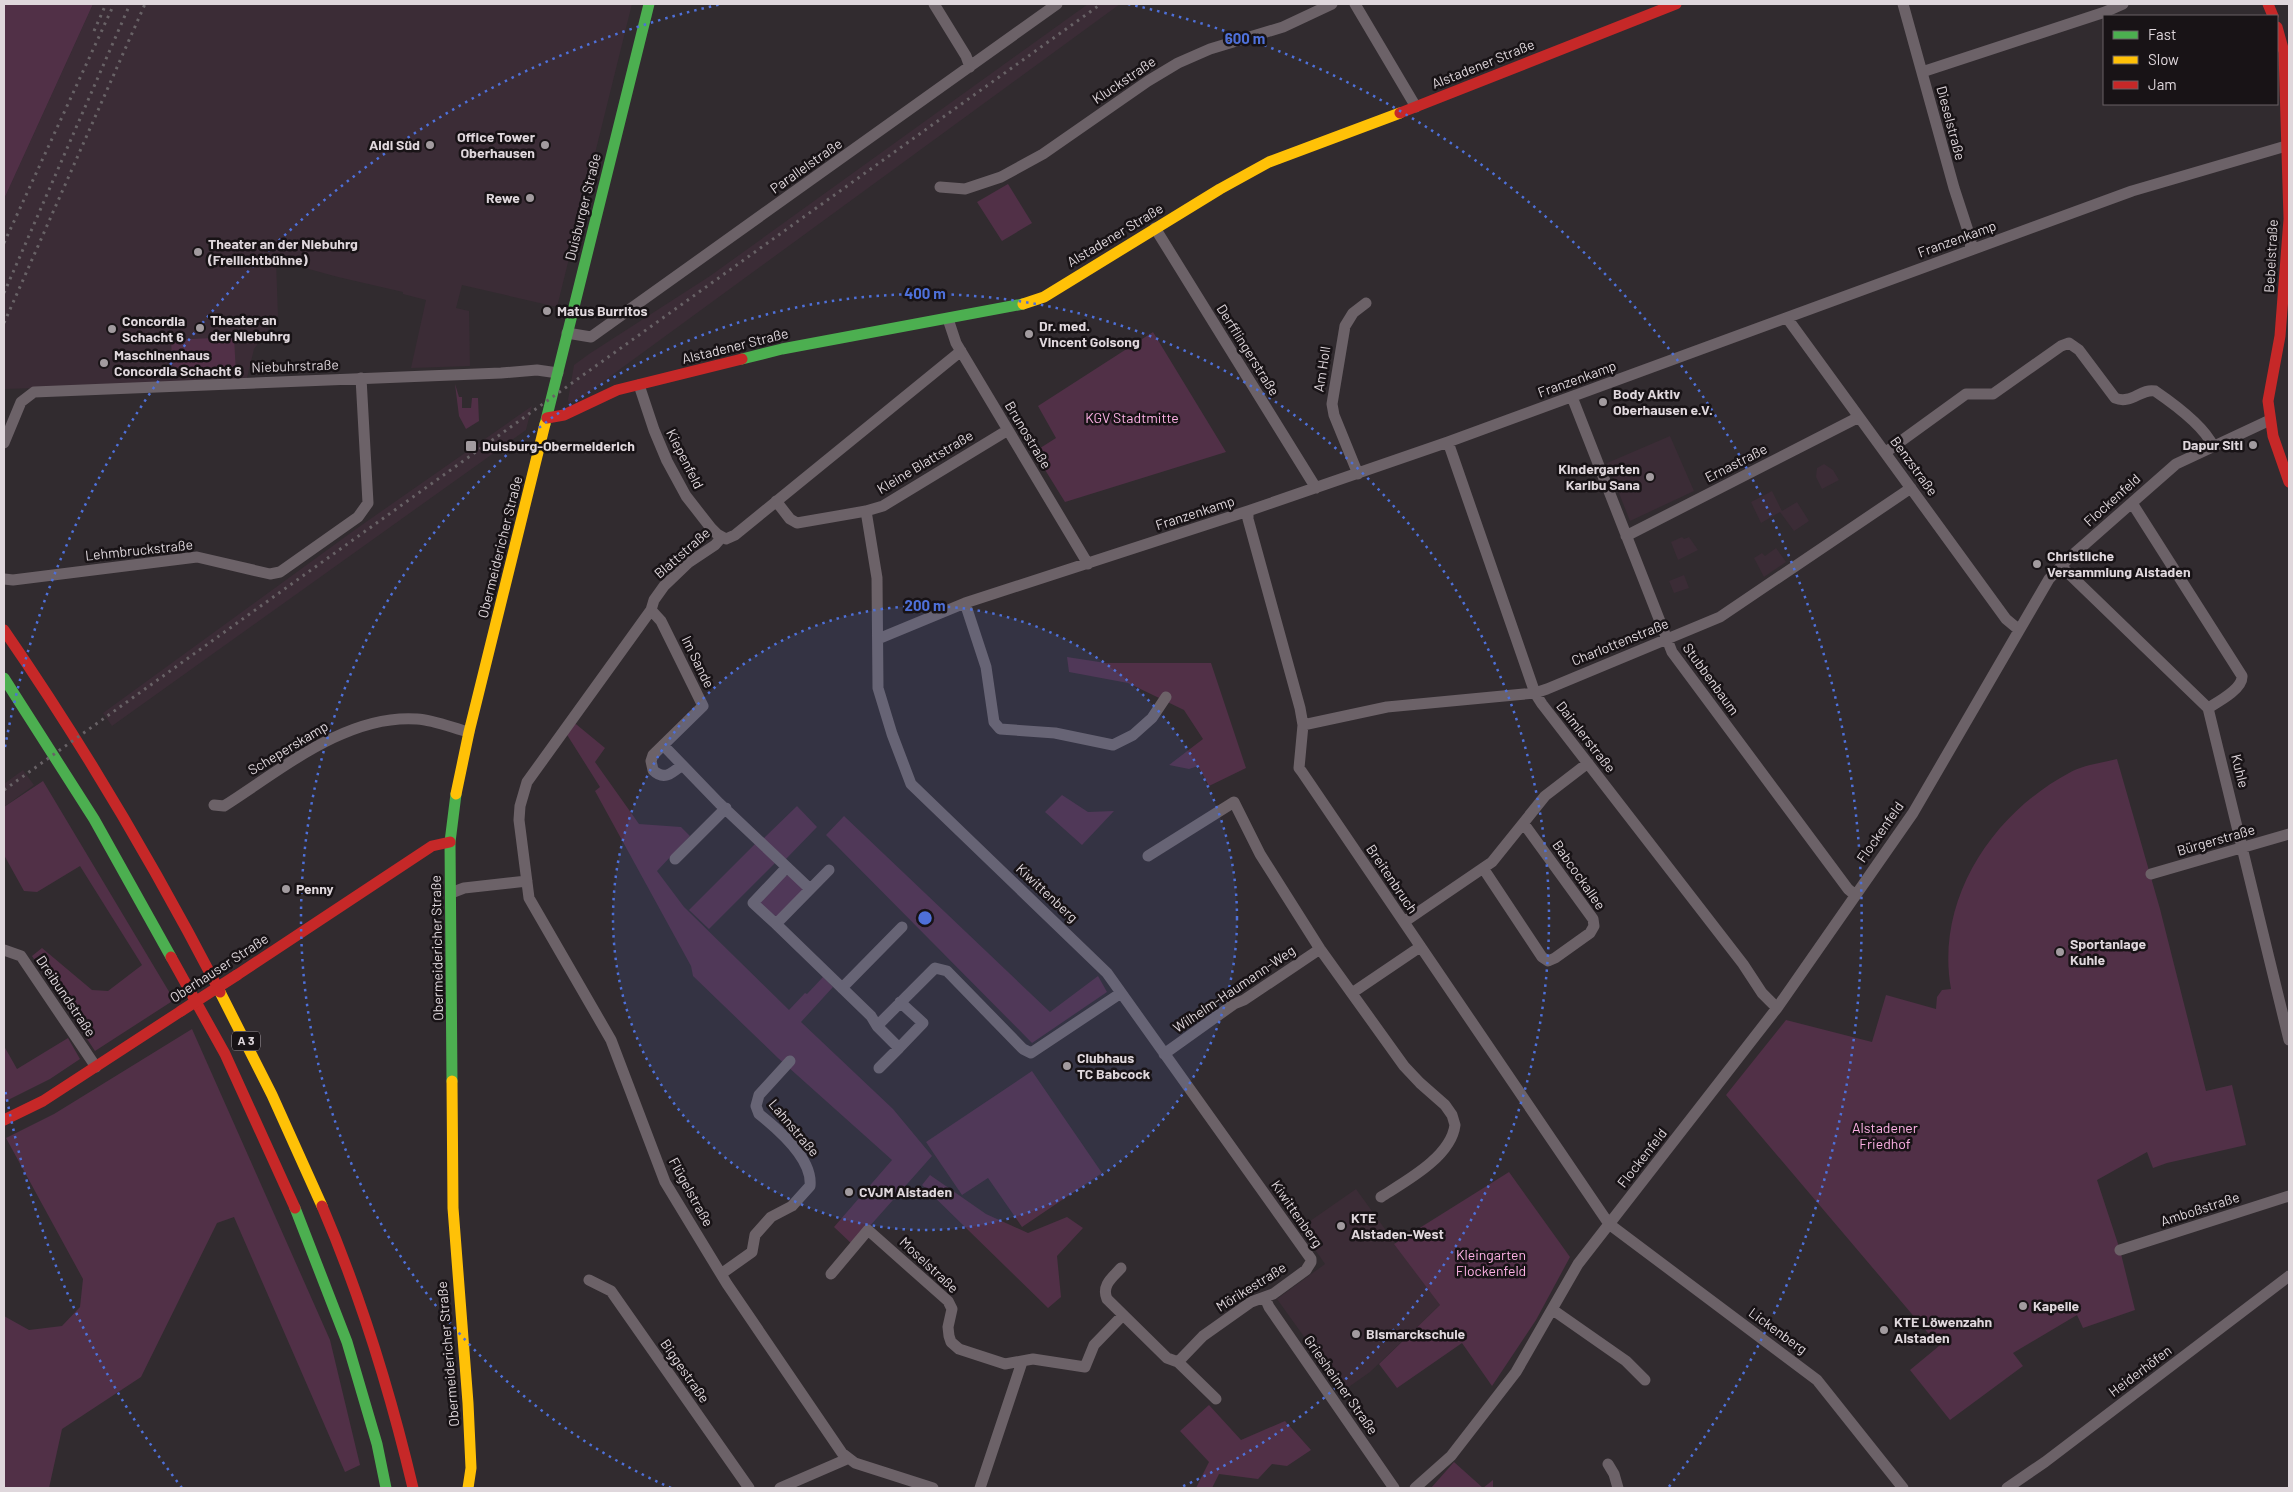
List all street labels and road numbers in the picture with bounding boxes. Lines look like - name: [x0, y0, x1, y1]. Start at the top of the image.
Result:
- street label: Alstadener Straße: [1429, 35, 1537, 92]
- street label: Kluckstraße: [1089, 52, 1159, 107]
- street label: Dieselstraße: [1933, 84, 1970, 162]
- street label: Parallelstraße: [766, 135, 845, 197]
- street label: Duisburger Straße: [561, 151, 604, 262]
- street label: Alstadener Straße: [1063, 199, 1166, 270]
- street label: Franzenkamp: [1915, 216, 1998, 261]
- street label: Bebelstraße: [2260, 219, 2281, 293]
- street label: Derfflingerstraße: [1213, 301, 1283, 399]
- street label: Alstadener Straße: [680, 324, 790, 367]
- street label: Am Holl: [1310, 345, 1334, 393]
- street label: Niebuhrstraße: [251, 355, 339, 376]
- street label: Franzenkamp: [1535, 356, 1618, 401]
- street label: Brunostraße: [1002, 398, 1055, 472]
- street label: Kiepenfeld: [663, 426, 708, 492]
- street label: Kleine Blattstraße: [874, 426, 976, 497]
- street label: Benzstraße: [1887, 433, 1942, 499]
- street label: Ernastraße: [1702, 440, 1770, 485]
- street label: Flockenfeld: [2080, 470, 2144, 530]
- street label: Obermeidericher Straße: [474, 474, 525, 620]
- street label: Franzenkamp: [1153, 492, 1237, 533]
- street label: Blattstraße: [650, 524, 713, 582]
- street label: Lehmbruckstraße: [84, 535, 194, 564]
- street label: Charlottenstraße: [1569, 614, 1671, 669]
- street label: Im Sande: [679, 633, 718, 691]
- street label: Stubbenbaum: [1680, 639, 1743, 718]
- street label: Daimlerstraße: [1553, 698, 1620, 776]
- street label: Scheperskamp: [245, 717, 331, 778]
- street label: Kuhle: [2228, 752, 2253, 790]
- street label: Flockenfeld: [1852, 798, 1907, 865]
- street label: Bürgerstraße: [2175, 820, 2257, 859]
- street label: Babcockallee: [1549, 837, 1610, 913]
- street label: Breitenbruch: [1363, 841, 1422, 917]
- street label: Kiwittenberg: [1013, 860, 1082, 926]
- street label: Obermeidericher Straße: [427, 875, 446, 1021]
- street label: Oberhauser Straße: [166, 929, 271, 1006]
- street label: Wilhelm-Haumann-Weg: [1169, 941, 1298, 1036]
- street label: Dreibundstraße: [33, 952, 100, 1040]
- road number: A 3: [232, 1032, 260, 1050]
- street label: Lahnstraße: [766, 1096, 823, 1160]
- street label: Flockenfeld: [1613, 1125, 1670, 1191]
- street label: Flügelstraße: [666, 1154, 717, 1229]
- street label: Kiwittenberg: [1268, 1177, 1327, 1251]
- street label: Amboßstraße: [2158, 1188, 2241, 1229]
- street label: Moselstraße: [896, 1233, 962, 1296]
- street label: Mörikestraße: [1212, 1258, 1289, 1315]
- street label: Obermeidericher Straße: [433, 1281, 462, 1427]
- street label: Lickenberg: [1746, 1304, 1811, 1357]
- street label: Griesheimer Straße: [1301, 1332, 1382, 1438]
- street label: Biggestraße: [657, 1336, 714, 1406]
- street label: Heiderhöfen: [2105, 1341, 2175, 1400]

